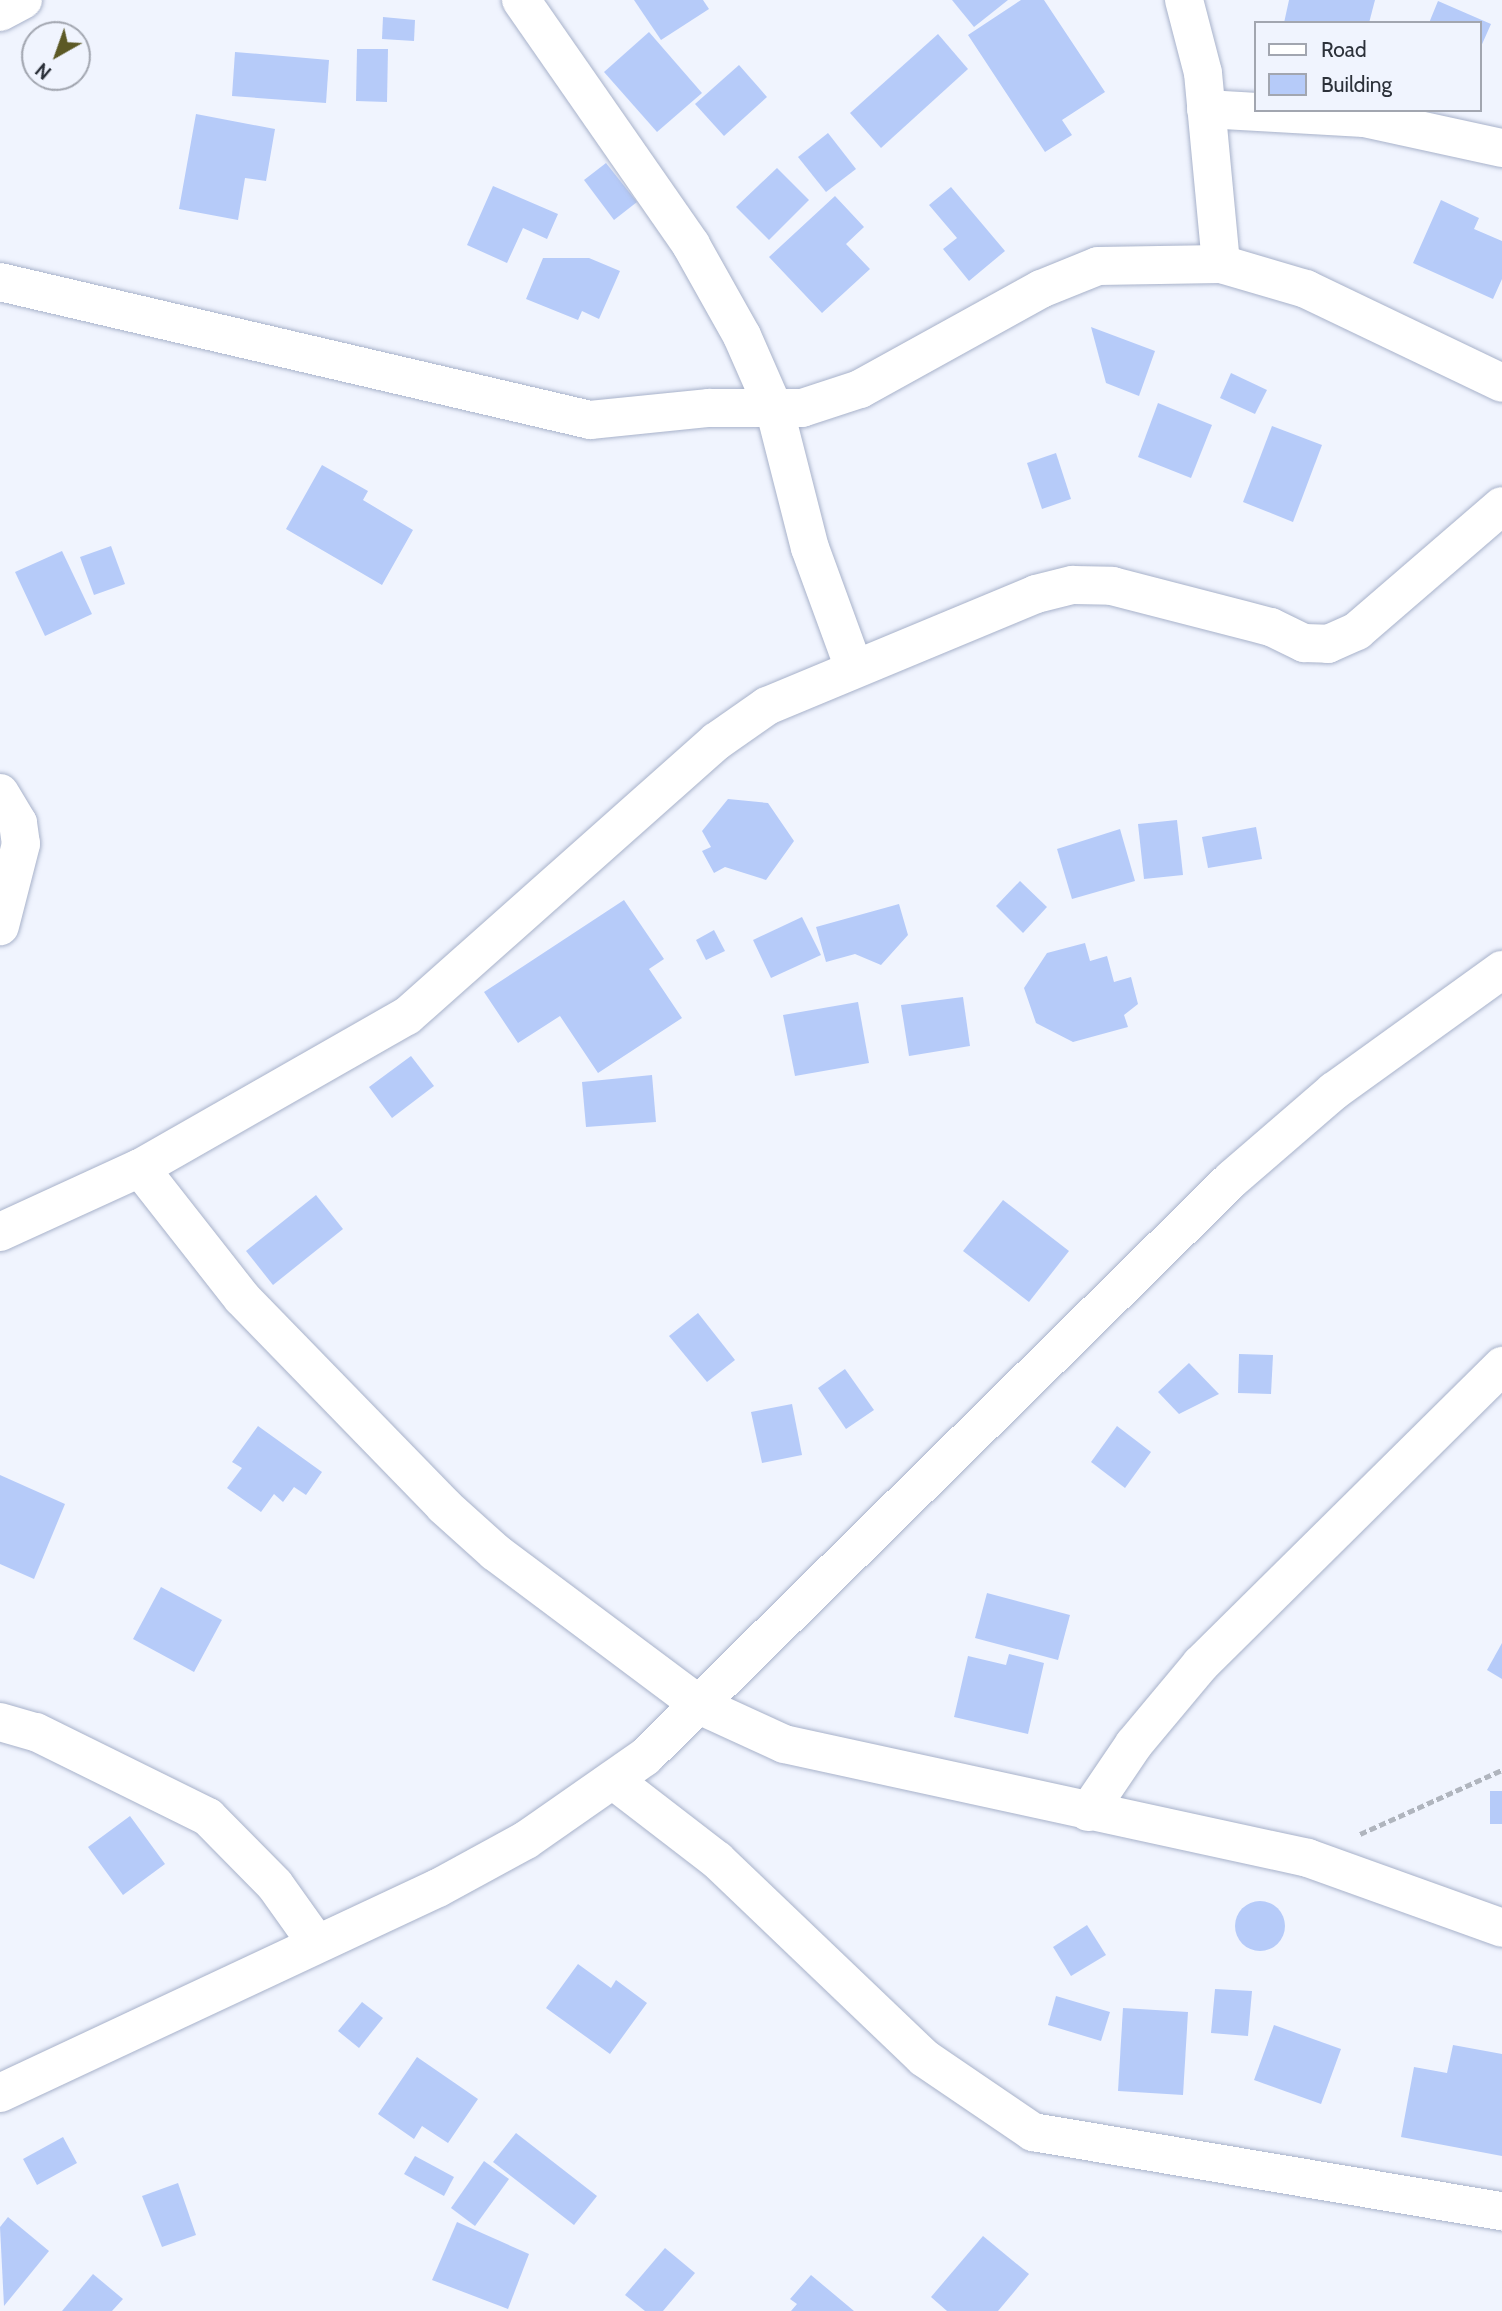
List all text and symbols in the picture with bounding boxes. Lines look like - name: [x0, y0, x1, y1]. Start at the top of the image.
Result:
- north arrow: [21, 21, 91, 91]
- legend: [1254, 21, 1481, 112]
- text: Road: [1321, 37, 1367, 62]
- text: N: [31, 58, 56, 84]
- text: Building: [1321, 72, 1392, 97]

